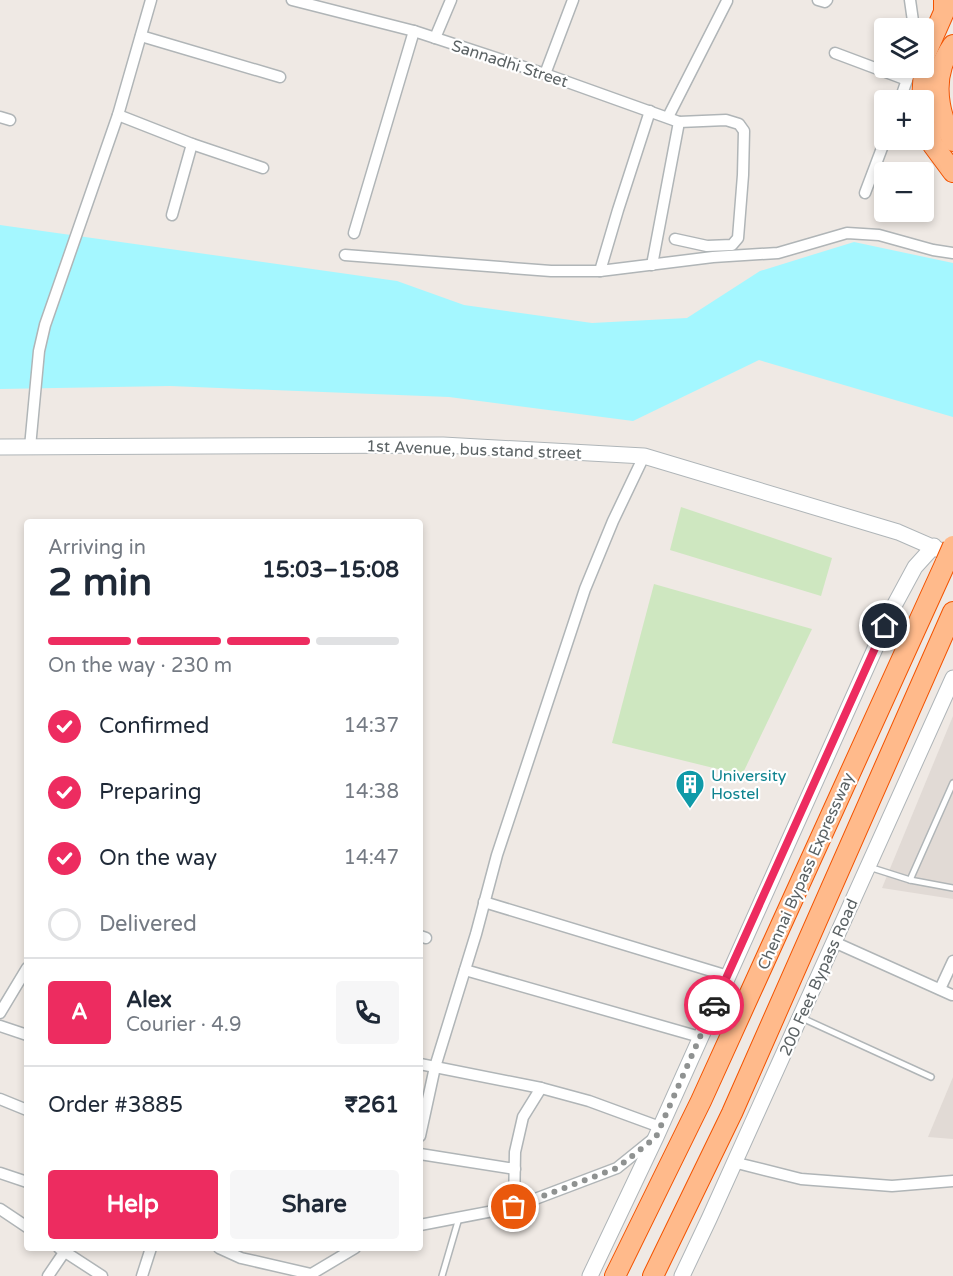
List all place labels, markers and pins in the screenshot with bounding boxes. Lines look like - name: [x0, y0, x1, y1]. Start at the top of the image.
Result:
- pin: [859, 600, 910, 651]
- place label: University Hostel: [711, 766, 787, 804]
- building icon: University Hostel: [674, 768, 706, 810]
- pin: [488, 1181, 539, 1232]

